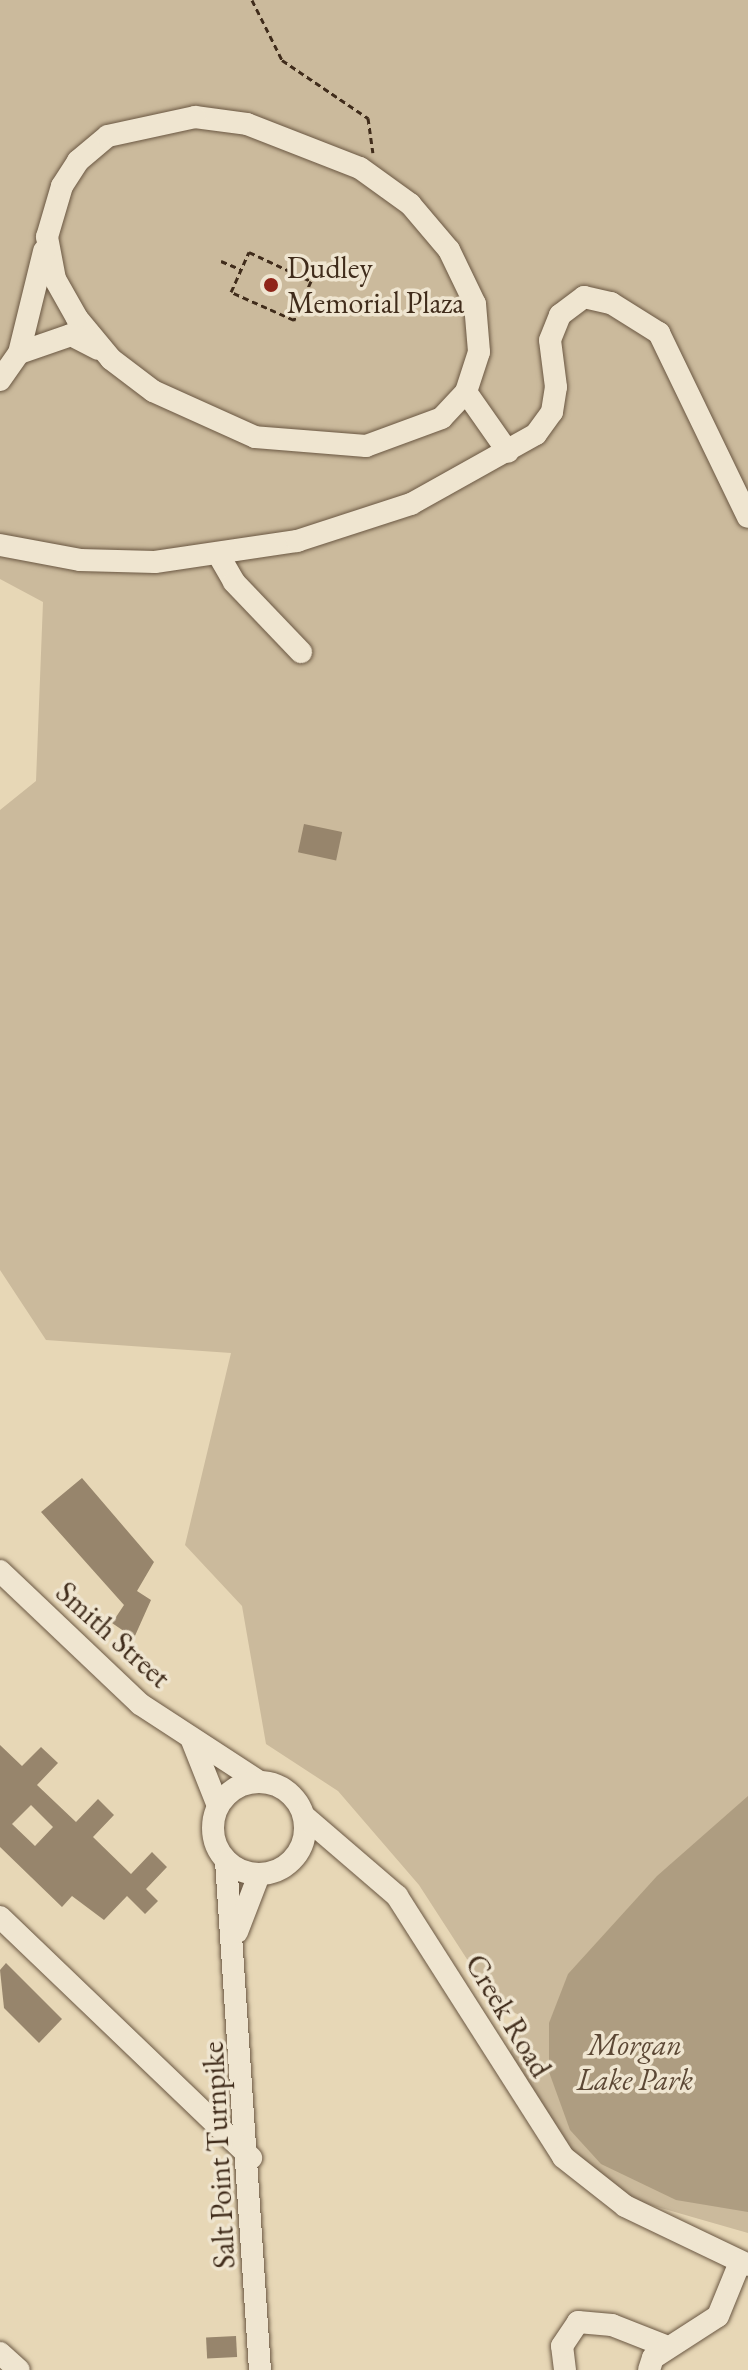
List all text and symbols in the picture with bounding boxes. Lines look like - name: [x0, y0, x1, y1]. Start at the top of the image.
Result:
- place label: Dudley Memorial Plaza: [287, 250, 464, 320]
- marker: Dudley Memorial Plaza: [262, 276, 280, 294]
- street label: Smith Street: [48, 1574, 178, 1696]
- street label: Creek Road: [457, 1948, 559, 2084]
- park label: Morgan Lake Park: [577, 2027, 693, 2098]
- street label: Salt Point Turnpike: [195, 2040, 243, 2270]

